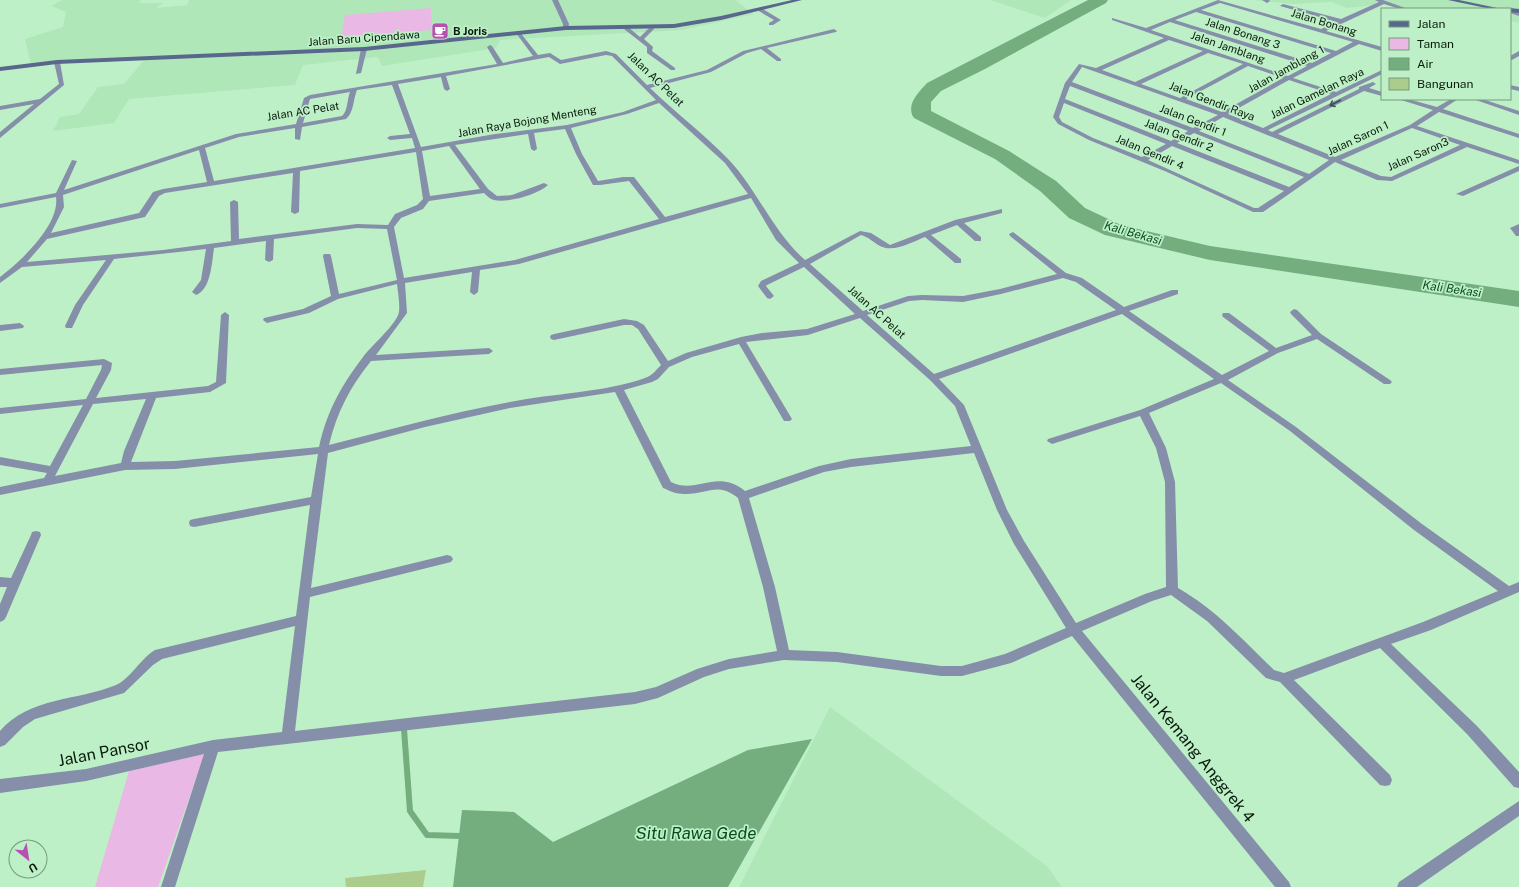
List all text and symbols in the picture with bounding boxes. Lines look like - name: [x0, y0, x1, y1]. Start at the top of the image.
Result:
- street label: Jalan Bonang: [1290, 6, 1358, 38]
- legend: [1381, 8, 1511, 100]
- street label: Jalan Bonang 3: [1204, 15, 1282, 51]
- text: Jalan: [1417, 17, 1446, 31]
- cafe icon: B Joris: [430, 21, 450, 41]
- place label: B Joris: [453, 25, 487, 37]
- street label: Jalan Baru Cipendawa: [308, 28, 420, 48]
- street label: Jalan Jamblang: [1189, 29, 1267, 65]
- text: Taman: [1417, 37, 1454, 51]
- street label: Jalan Jamblang 1: [1246, 43, 1326, 95]
- street label: Jalan AC Pelat: [626, 49, 686, 109]
- text: Air: [1417, 57, 1434, 71]
- street label: Jalan Gamelan Raya: [1268, 65, 1366, 121]
- text: Bangunan: [1417, 77, 1473, 91]
- street label: Jalan Gendir Raya: [1167, 79, 1257, 123]
- street label: Jalan AC Pelat: [266, 99, 340, 123]
- one-way arrow: [1329, 100, 1341, 107]
- street label: Jalan Gendir 1: [1158, 102, 1228, 138]
- street label: Jalan Raya Bojong Menteng: [457, 103, 597, 139]
- street label: Jalan Gendir 2: [1143, 116, 1215, 154]
- street label: Jalan Saron 1: [1326, 119, 1390, 157]
- street label: Jalan Gendir 4: [1114, 132, 1186, 172]
- street label: Jalan Saron3: [1385, 135, 1451, 173]
- water label: Kali Bekasi: [1103, 218, 1163, 248]
- water label: Kali Bekasi: [1422, 278, 1482, 300]
- street label: Jalan AC Pelat: [846, 283, 908, 341]
- street label: Jalan Kemang Anggrek 4: [1127, 670, 1259, 826]
- street label: Jalan Pansor: [56, 734, 152, 770]
- water label: Situ Rawa Gede: [636, 823, 756, 843]
- north arrow: [8, 839, 48, 879]
- text: U: [27, 860, 39, 875]

